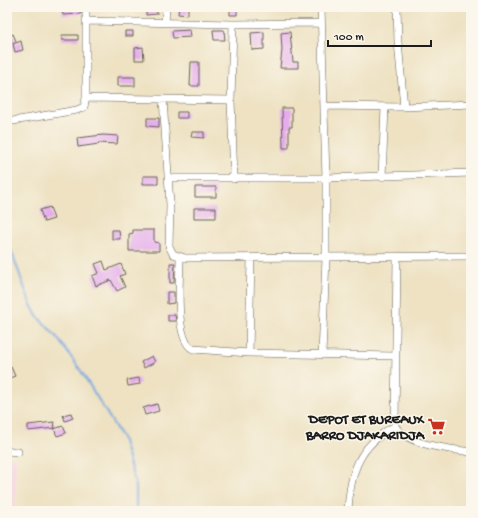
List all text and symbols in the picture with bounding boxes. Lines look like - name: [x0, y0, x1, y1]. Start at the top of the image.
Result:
- scale bar: [328, 22, 431, 48]
- text: 100 m: [333, 31, 364, 45]
- place label: DEPOT ET BUREAUX BARRO DJAKARIDJA: [305, 412, 426, 445]
- supermarket icon: DEPOT ET BUREAUX BARRO DJAKARIDJA: [427, 416, 447, 436]

